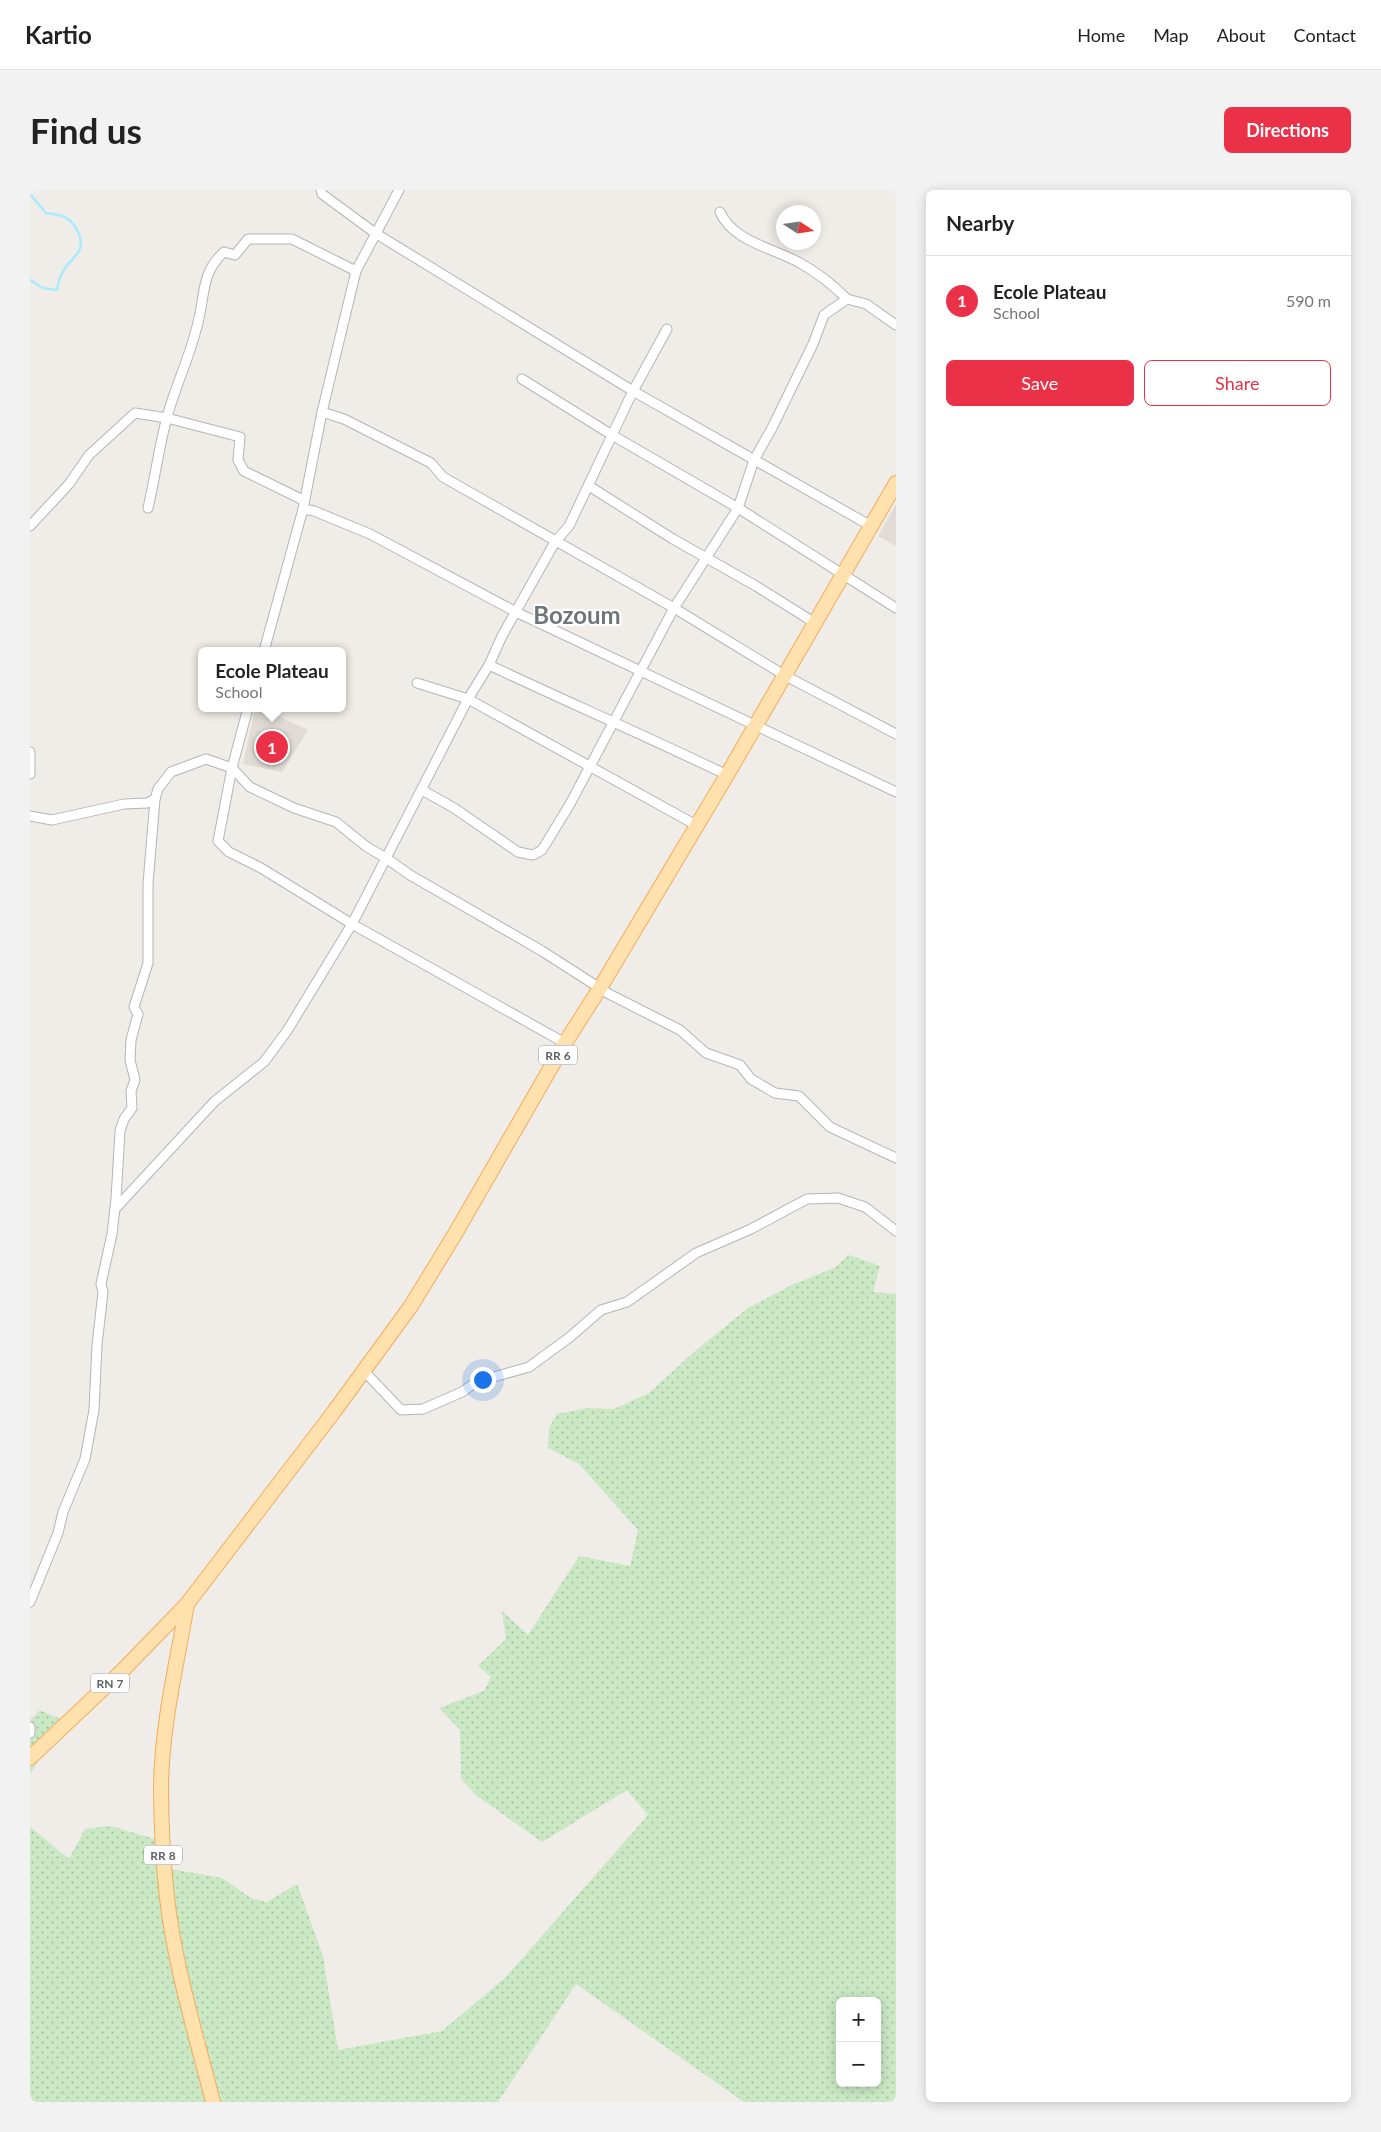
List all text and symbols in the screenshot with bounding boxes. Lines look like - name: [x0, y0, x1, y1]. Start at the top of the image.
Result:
- text: Kartio: [25, 20, 92, 49]
- text: Home: [1077, 24, 1125, 46]
- text: Map: [1153, 24, 1189, 46]
- text: About: [1217, 24, 1266, 46]
- text: Contact: [1294, 24, 1356, 46]
- button: Directions: [1224, 107, 1351, 153]
- text: Find us: [30, 109, 142, 151]
- north arrow: [776, 205, 821, 250]
- text: Nearby: [946, 210, 1014, 235]
- text: Ecole Plateau: [993, 280, 1106, 303]
- text: 1: [957, 291, 967, 310]
- text: 590 m: [1286, 291, 1331, 310]
- text: School: [993, 303, 1040, 322]
- button: Save: [946, 360, 1134, 406]
- button: Share: [1144, 360, 1331, 406]
- district label: Bozoum: [533, 600, 621, 629]
- popup: [198, 647, 346, 712]
- text: Ecole Plateau: [215, 659, 329, 682]
- text: School: [215, 682, 262, 701]
- pin: 1: [256, 728, 288, 766]
- road number: RR 6: [539, 1046, 577, 1064]
- your location: [470, 1367, 496, 1393]
- road number: RN 7: [91, 1674, 129, 1692]
- road number: RR 8: [144, 1846, 182, 1864]
- map controls: [836, 1997, 881, 2087]
- button: +: [836, 1997, 881, 2042]
- button: −: [836, 2042, 881, 2087]

